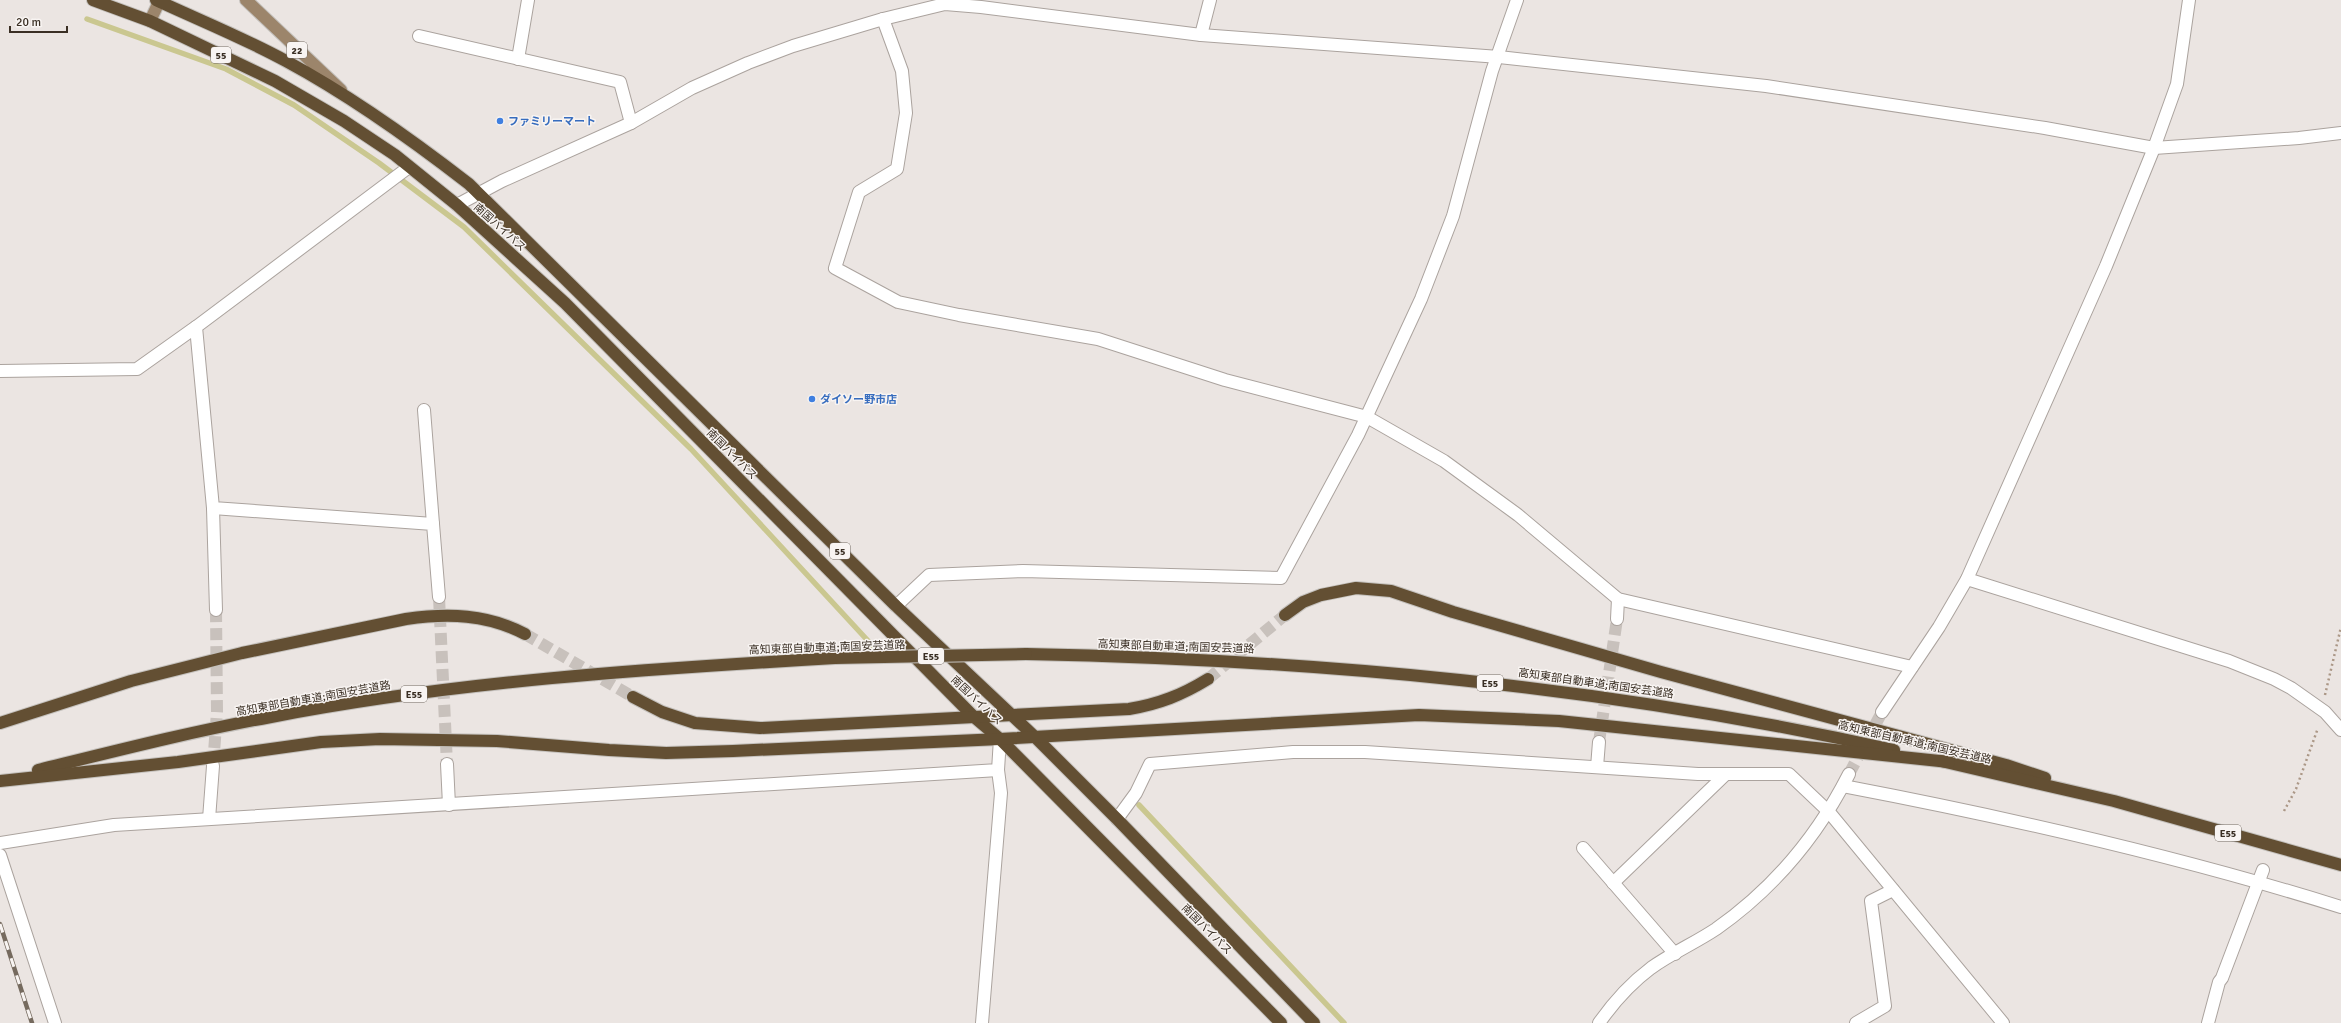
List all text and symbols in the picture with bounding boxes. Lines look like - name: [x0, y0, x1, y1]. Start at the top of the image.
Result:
- scale bar: [10, 8, 67, 34]
- text: 20 m: [16, 15, 41, 30]
- road number: 22: [287, 42, 307, 58]
- road number: 55: [211, 47, 231, 63]
- place label: ファミリーマート: [508, 115, 596, 128]
- marker: ファミリーマート: [495, 116, 505, 126]
- street label: 南国バイパス: [471, 201, 528, 254]
- place label: ダイソー野市店: [820, 393, 897, 406]
- marker: ダイソー野市店: [807, 394, 817, 404]
- street label: 南国バイパス: [704, 427, 759, 482]
- road number: 55: [830, 543, 850, 559]
- street label: 高知東部自動車道;南国安芸道路: [1097, 637, 1255, 656]
- street label: 高知東部自動車道;南国安芸道路: [748, 638, 906, 657]
- road number: E55: [918, 648, 944, 664]
- street label: 高知東部自動車道;南国安芸道路: [1517, 666, 1675, 701]
- street label: 南国バイパス: [948, 673, 1005, 728]
- road number: E55: [1477, 675, 1503, 691]
- street label: 高知東部自動車道;南国安芸道路: [235, 678, 392, 719]
- road number: E55: [401, 686, 427, 702]
- street label: 高知東部自動車道;南国安芸道路: [1837, 718, 1993, 766]
- road number: E55: [2215, 825, 2241, 841]
- street label: 南国バイパス: [1179, 902, 1234, 957]

